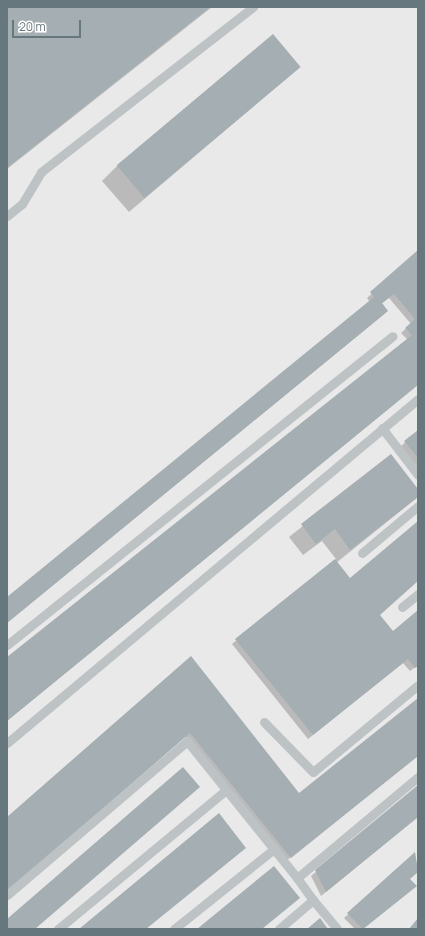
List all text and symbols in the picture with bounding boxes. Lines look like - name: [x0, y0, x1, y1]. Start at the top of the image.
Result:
- scale bar: [14, 12, 83, 38]
- text: 20 m: [19, 18, 46, 35]

